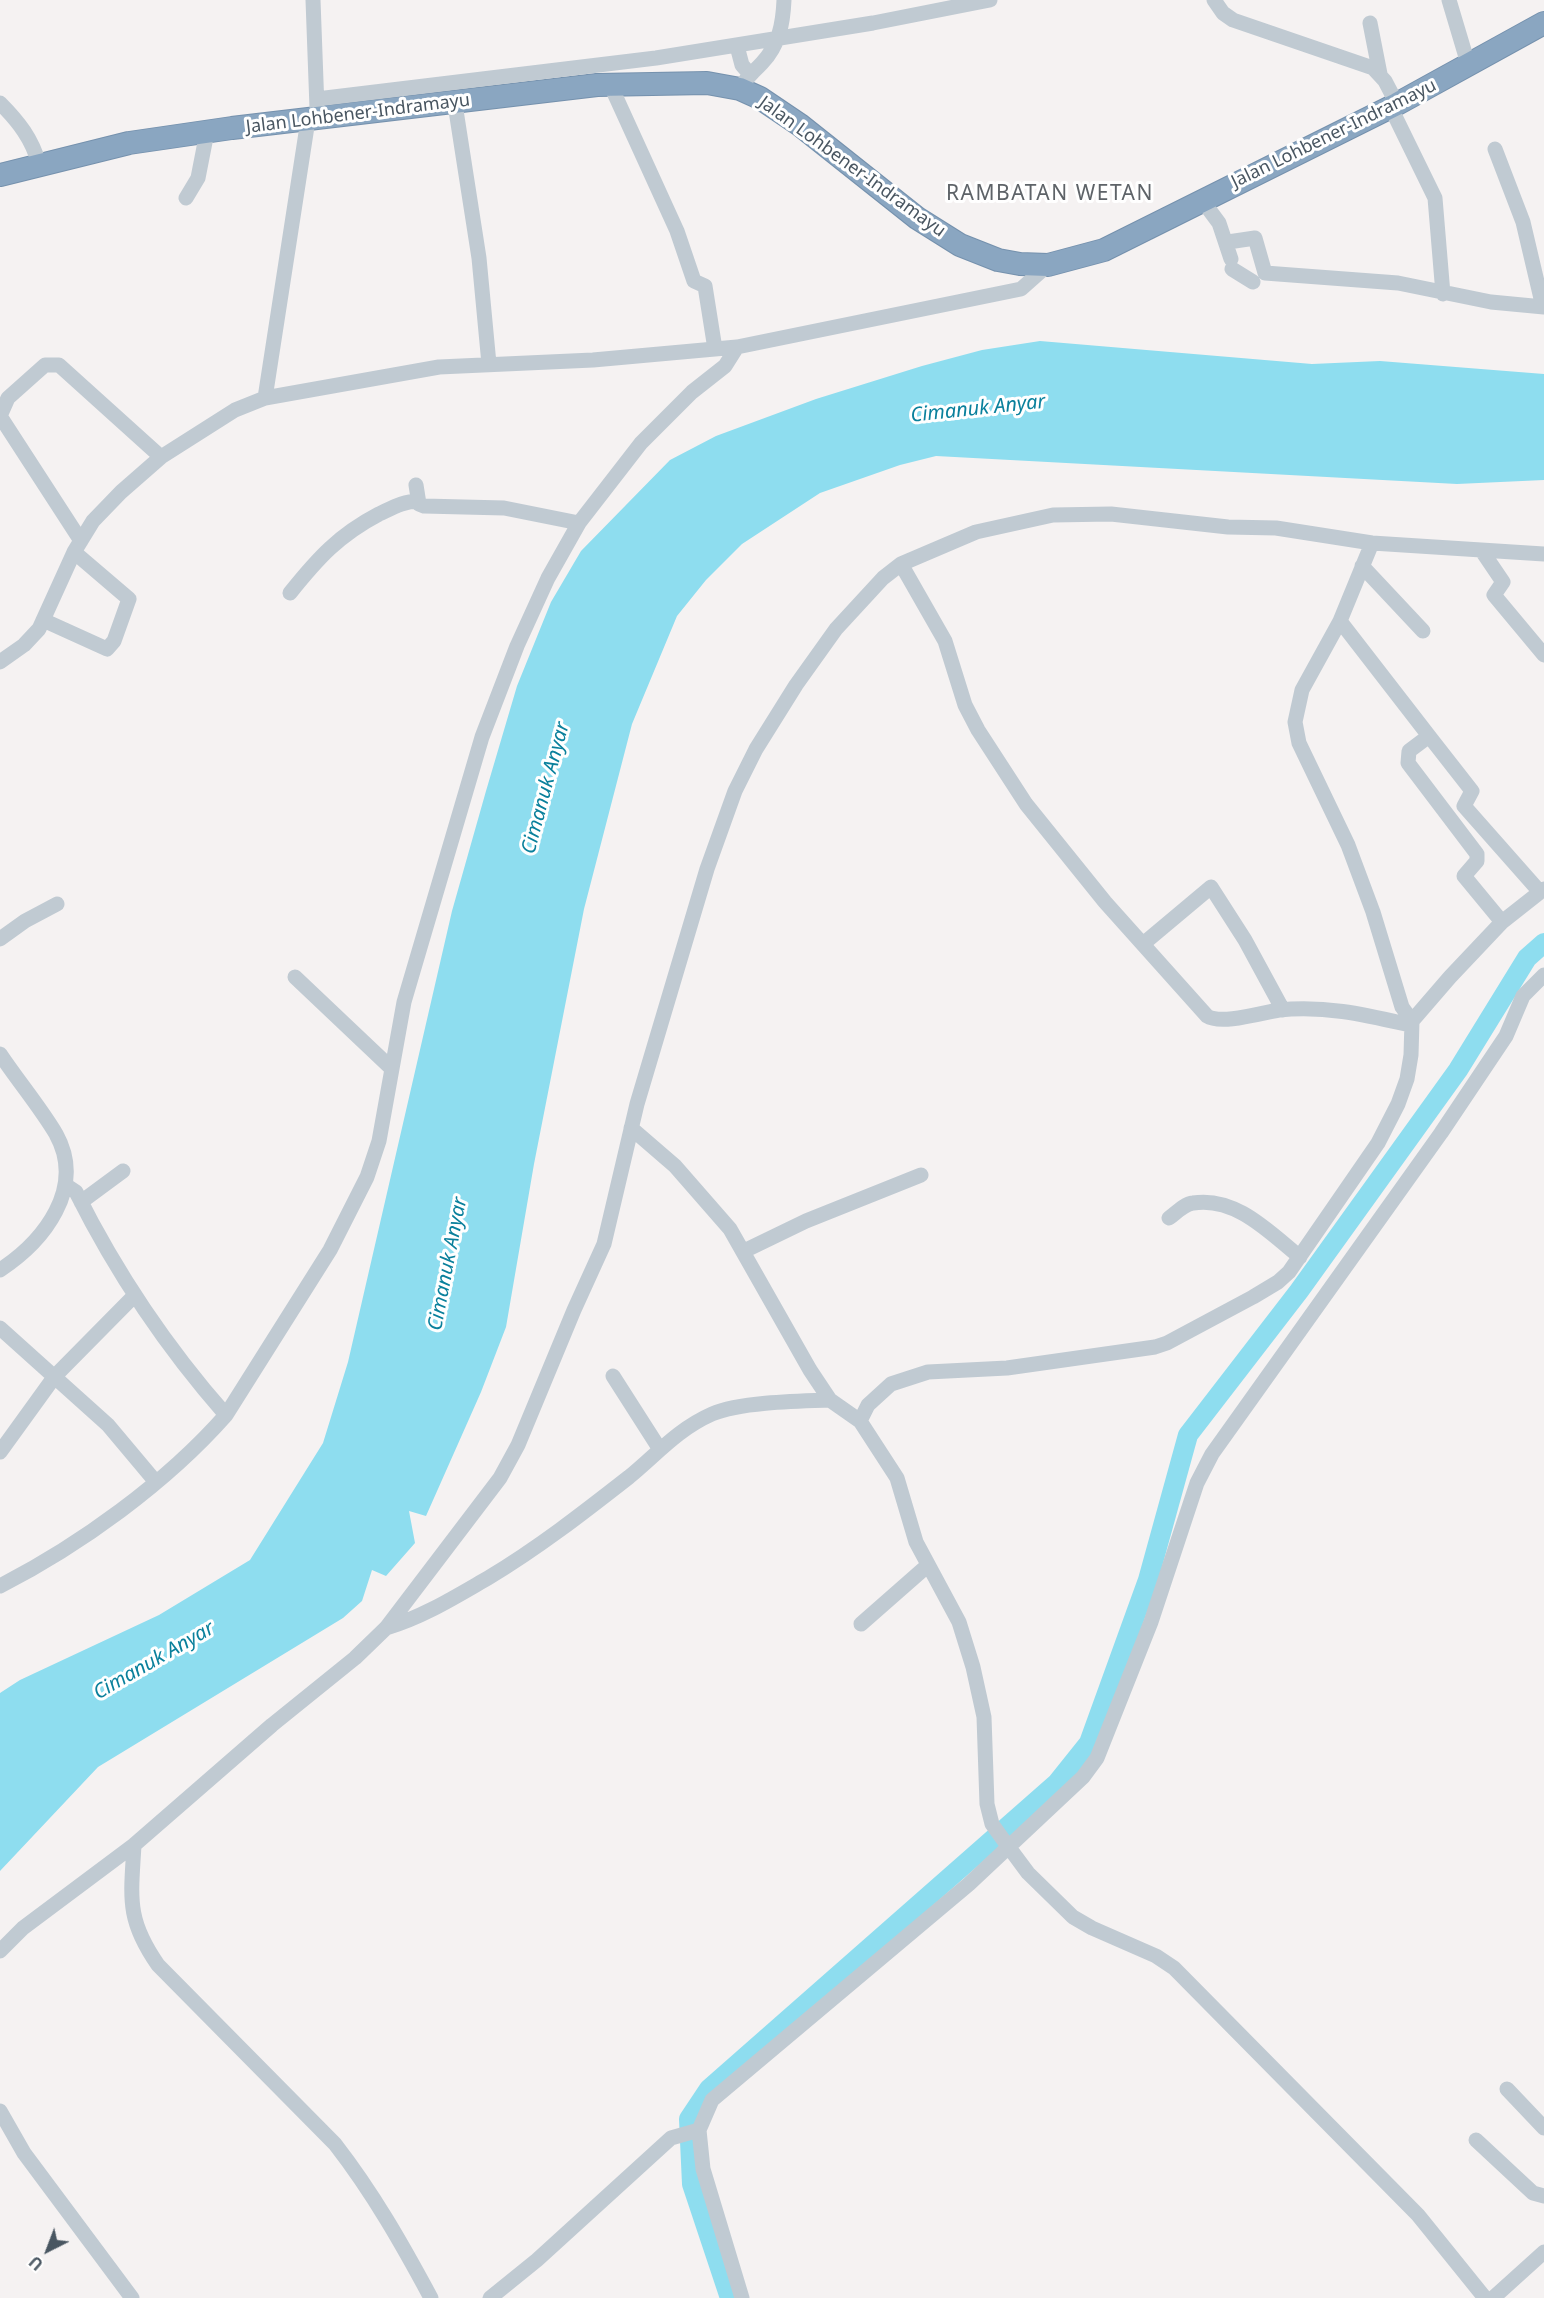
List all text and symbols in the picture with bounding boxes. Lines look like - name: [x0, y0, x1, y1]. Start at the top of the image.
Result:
- street label: Jalan Lohbener-Indramayu: [1228, 75, 1440, 193]
- street label: Jalan Lohbener-Indramayu: [245, 90, 471, 138]
- street label: Jalan Lohbener-Indramayu: [754, 92, 950, 242]
- district label: RAMBATAN WETAN: [946, 181, 1154, 207]
- water label: Cimanuk Anyar: [909, 390, 1047, 428]
- water label: Cimanuk Anyar: [517, 719, 575, 857]
- water label: Cimanuk Anyar: [423, 1195, 473, 1333]
- water label: Cimanuk Anyar: [89, 1617, 219, 1705]
- north arrow: [18, 2220, 78, 2280]
- text: U: [24, 2251, 48, 2276]

